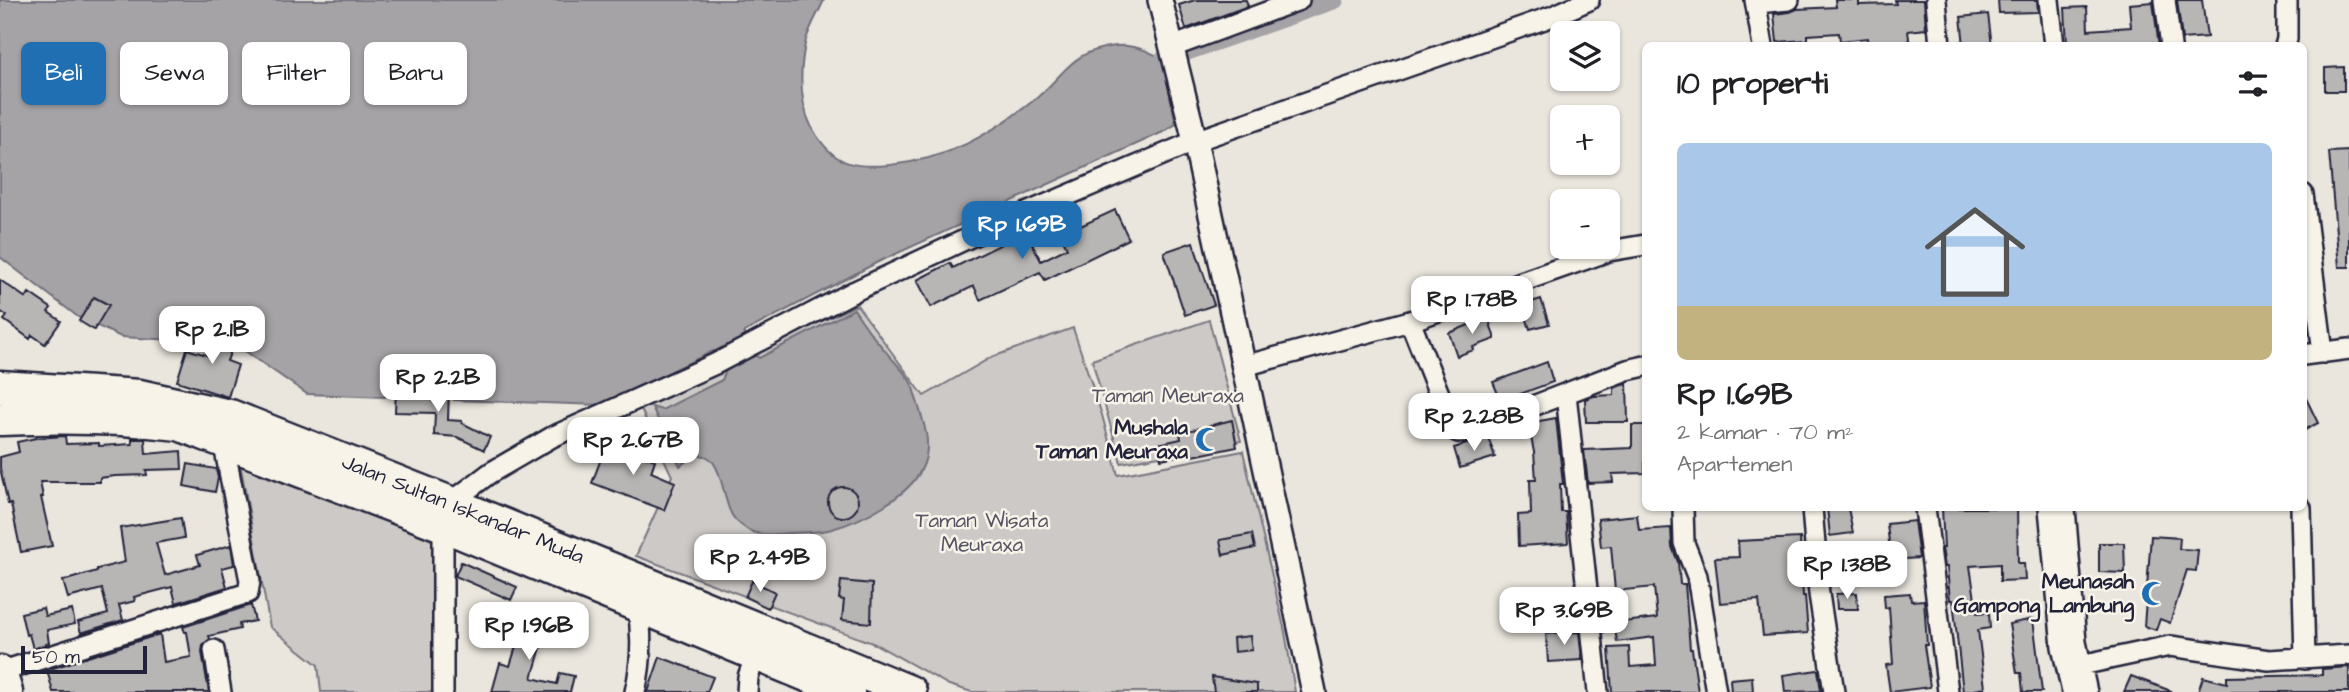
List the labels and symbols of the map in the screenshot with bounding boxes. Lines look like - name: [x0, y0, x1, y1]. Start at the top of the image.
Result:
- pin: Rp 1.69B: [950, 202, 1094, 261]
- pin: Rp 1.78B: [1400, 276, 1544, 336]
- pin: Rp 2.1B: [147, 306, 277, 366]
- pin: Rp 2.2B: [373, 354, 503, 414]
- park label: Taman Meuraxa: [1092, 381, 1244, 410]
- pin: Rp 2.28B: [1402, 393, 1546, 453]
- place label: Mushala Taman Meuraxa: [1035, 413, 1188, 466]
- pin: Rp 2.67B: [561, 418, 705, 477]
- mosque icon: Mushala Taman Meuraxa: [1194, 425, 1222, 453]
- street label: Jalan Sultan Iskandar Muda: [338, 447, 589, 571]
- park label: Taman Wisata Meuraxa: [915, 506, 1049, 559]
- pin: Rp 2.49B: [688, 534, 832, 594]
- pin: Rp 1.38B: [1775, 542, 1919, 601]
- place label: Meunasah Gampong Lambung: [1954, 567, 2135, 622]
- mosque icon: Meunasah Gampong Lambung: [2140, 579, 2168, 607]
- pin: Rp 3.69B: [1492, 588, 1636, 647]
- pin: Rp 1.96B: [457, 602, 601, 662]
- scale bar: [21, 643, 147, 675]

